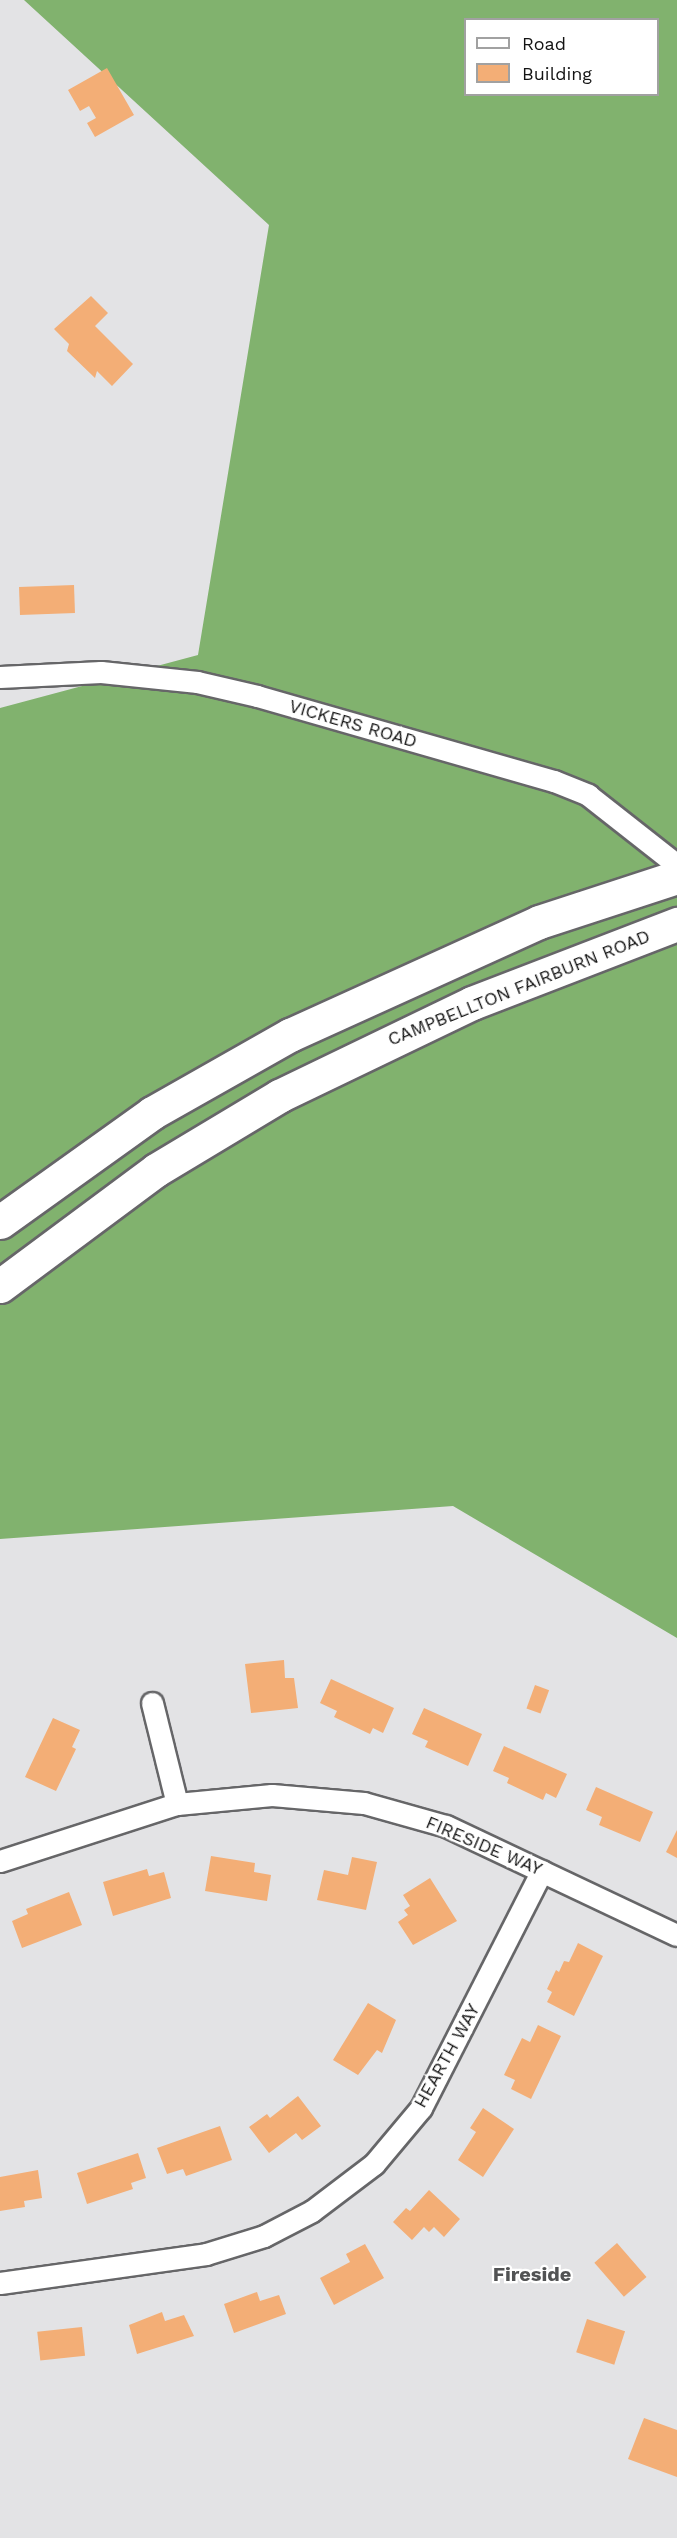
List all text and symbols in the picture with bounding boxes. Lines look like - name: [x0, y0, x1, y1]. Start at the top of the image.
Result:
- legend: [464, 18, 659, 96]
- text: Road: [522, 33, 566, 54]
- text: Building: [522, 63, 592, 84]
- street label: VICKERS ROAD: [287, 695, 419, 753]
- street label: CAMPBELLTON FAIRBURN ROAD: [385, 925, 653, 1051]
- street label: FIRESIDE WAY: [422, 1812, 546, 1880]
- street label: HEARTH WAY: [409, 2000, 485, 2112]
- district label: Fireside: [493, 2262, 571, 2286]

